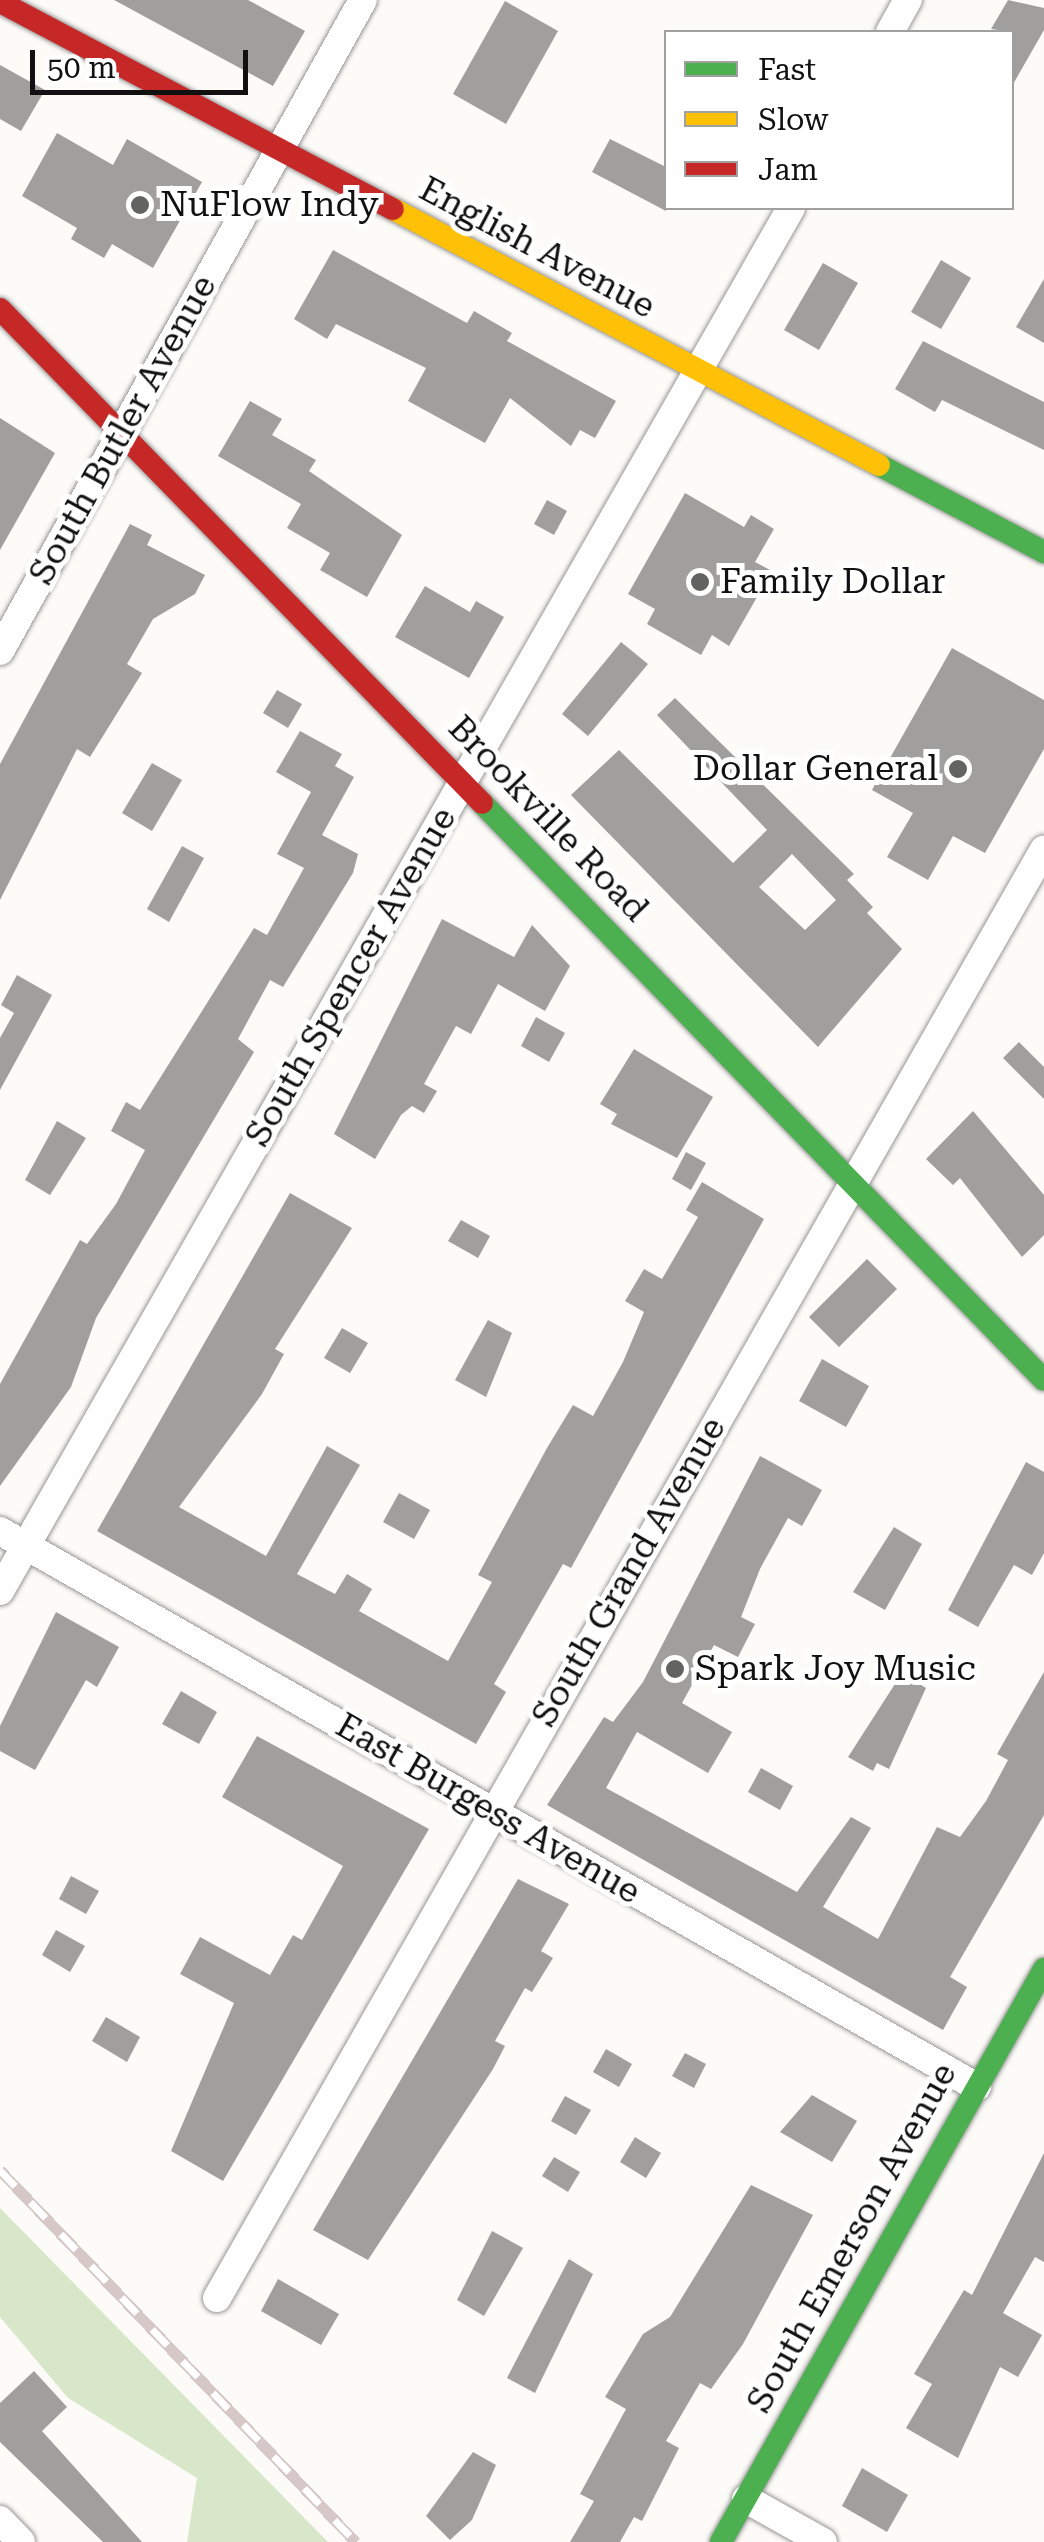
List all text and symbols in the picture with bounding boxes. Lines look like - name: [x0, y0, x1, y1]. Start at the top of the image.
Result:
- scale bar: [35, 30, 252, 92]
- legend: [664, 30, 1014, 210]
- text: 50 m: [47, 50, 116, 85]
- text: Fast: [758, 52, 816, 87]
- text: Slow: [758, 102, 829, 137]
- text: Jam: [758, 152, 818, 187]
- street label: English Avenue: [412, 168, 662, 328]
- place label: NuFlow Indy: [160, 184, 379, 226]
- marker: NuFlow Indy: [129, 194, 151, 216]
- street label: South Butler Avenue: [21, 268, 225, 592]
- place label: Family Dollar: [720, 561, 945, 603]
- marker: Family Dollar: [689, 571, 711, 593]
- street label: Brookville Road: [439, 708, 657, 930]
- place label: Dollar General: [693, 748, 938, 790]
- marker: Dollar General: [947, 758, 969, 780]
- street label: South Spencer Avenue: [237, 800, 465, 1154]
- street label: South Grand Avenue: [523, 1410, 735, 1734]
- place label: Spark Joy Music: [695, 1648, 976, 1690]
- marker: Spark Joy Music: [664, 1658, 686, 1680]
- street label: East Burgess Avenue: [328, 1705, 648, 1913]
- street label: South Emerson Avenue: [738, 2056, 966, 2420]

